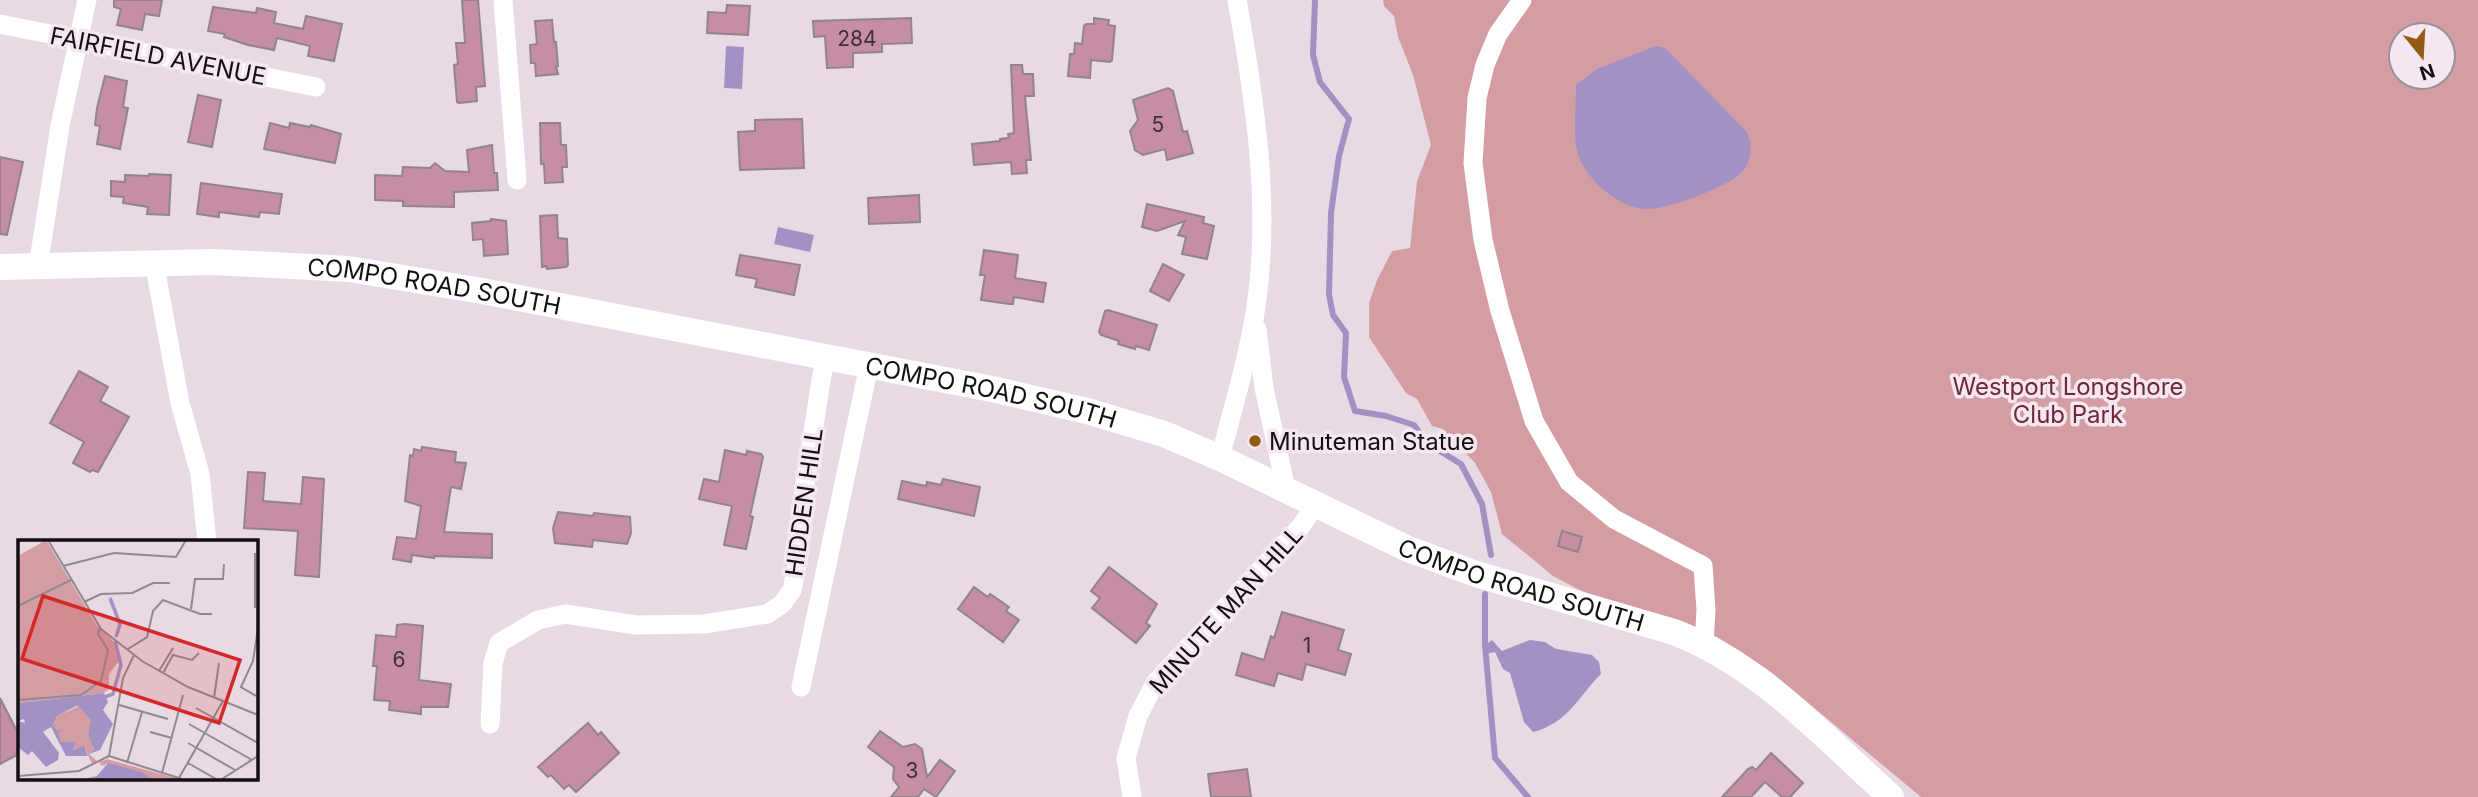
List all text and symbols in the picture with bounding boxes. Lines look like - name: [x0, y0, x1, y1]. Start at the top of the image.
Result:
- street label: FAIRFIELD AVENUE: [48, 21, 268, 91]
- north arrow: [2387, 21, 2457, 91]
- house number: 284: [837, 26, 877, 51]
- text: N: [2417, 59, 2438, 85]
- house number: 5: [1152, 112, 1164, 137]
- street label: COMPO ROAD SOUTH: [307, 252, 564, 320]
- street label: COMPO ROAD SOUTH: [863, 350, 1120, 434]
- park label: Westport Longshore Club Park: [1953, 372, 2183, 429]
- street label: HIDDEN HILL: [779, 426, 829, 578]
- place label: Minuteman Statue: [1269, 427, 1475, 456]
- marker: Minuteman Statue: [1247, 433, 1263, 449]
- street label: MINUTE MAN HILL: [1143, 520, 1309, 700]
- street label: COMPO ROAD SOUTH: [1393, 532, 1648, 637]
- inset map: [18, 540, 257, 780]
- house number: 1: [1303, 633, 1311, 658]
- house number: 6: [392, 647, 406, 672]
- house number: 3: [906, 758, 918, 783]

